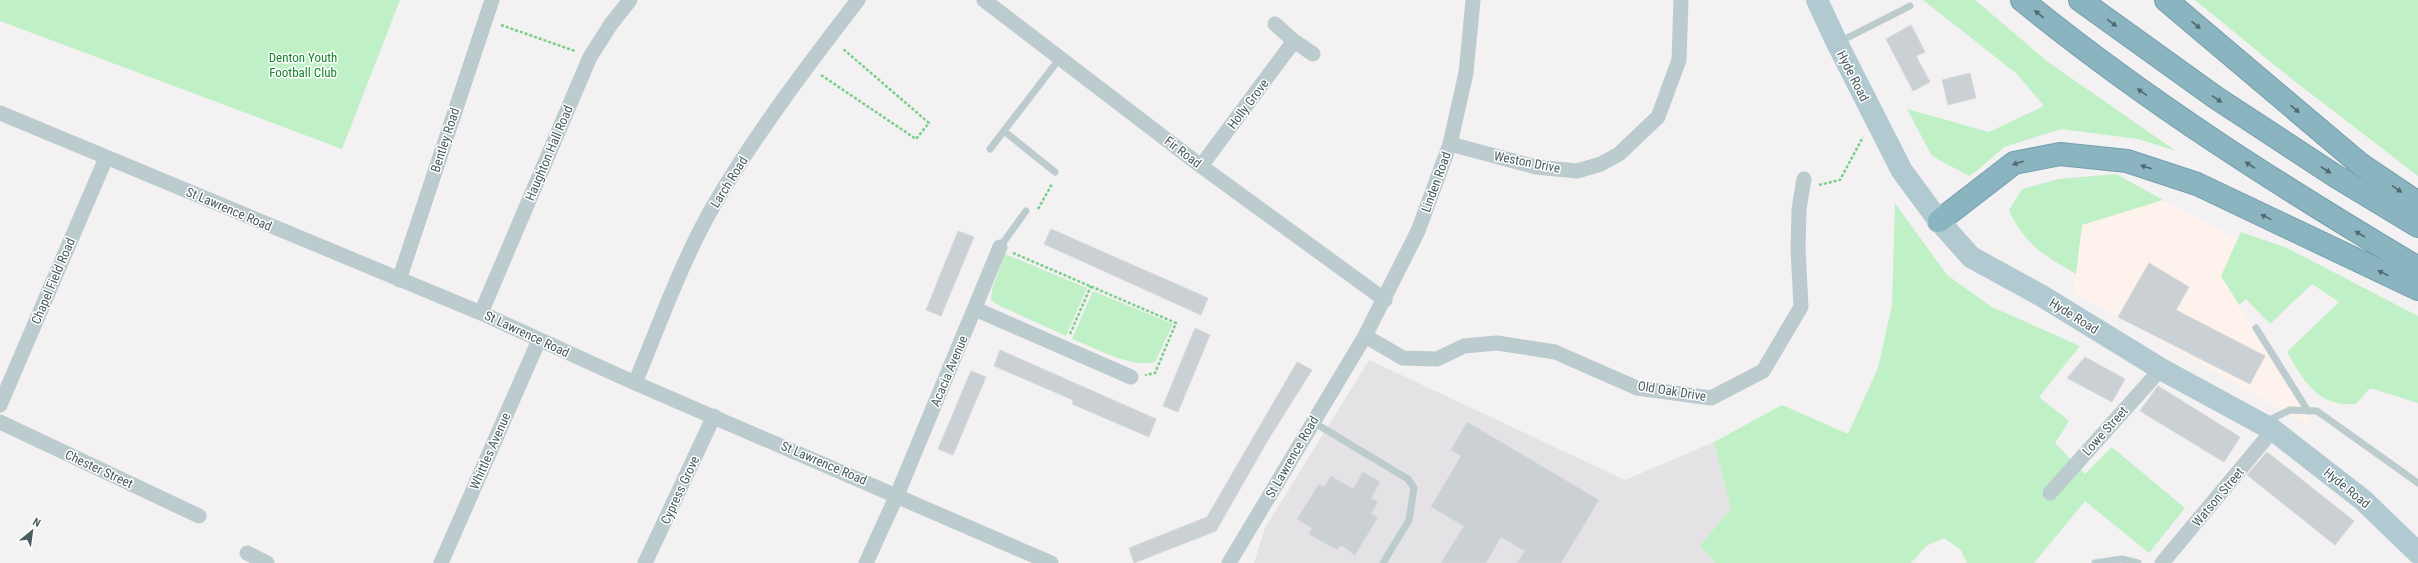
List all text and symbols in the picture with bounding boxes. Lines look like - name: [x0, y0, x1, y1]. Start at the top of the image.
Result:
- one-way arrow: [2033, 9, 2044, 18]
- one-way arrow: [2106, 19, 2117, 27]
- one-way arrow: [2190, 21, 2201, 30]
- street label: Hyde Road: [1834, 48, 1872, 104]
- park label: Denton Youth Football Club: [269, 50, 337, 80]
- street label: Holly Grove: [1224, 76, 1272, 132]
- one-way arrow: [2137, 88, 2148, 96]
- one-way arrow: [2212, 95, 2222, 103]
- street label: Haughton Hall Road: [522, 103, 576, 203]
- one-way arrow: [2290, 104, 2300, 113]
- street label: Bentley Road: [428, 106, 462, 174]
- street label: Fir Road: [1162, 133, 1204, 171]
- street label: Weston Drive: [1493, 148, 1561, 176]
- street label: Linden Road: [1418, 150, 1454, 214]
- street label: Larch Road: [707, 154, 751, 210]
- one-way arrow: [2012, 160, 2024, 166]
- one-way arrow: [2245, 161, 2255, 169]
- one-way arrow: [2139, 164, 2151, 170]
- one-way arrow: [2321, 166, 2331, 174]
- street label: St Lawrence Road: [184, 184, 274, 234]
- one-way arrow: [2392, 185, 2402, 193]
- one-way arrow: [2260, 214, 2271, 220]
- one-way arrow: [2354, 230, 2366, 237]
- street label: Chapel Field Road: [28, 236, 78, 326]
- one-way arrow: [2377, 270, 2388, 276]
- street label: Hyde Road: [2047, 295, 2101, 337]
- street label: St Lawrence Road: [482, 308, 572, 360]
- street label: Acacia Avenue: [927, 333, 971, 409]
- street label: Old Oak Drive: [1637, 378, 1707, 404]
- street label: Lowe Street: [2079, 403, 2131, 459]
- street label: Whittles Avenue: [466, 410, 514, 492]
- street label: St Lawrence Road: [1263, 413, 1321, 501]
- street label: St Lawrence Road: [779, 438, 869, 488]
- street label: Chester Street: [63, 447, 135, 491]
- street label: Cypress Grove: [658, 454, 702, 526]
- street label: Watson Street: [2189, 465, 2247, 529]
- street label: Hyde Road: [2321, 465, 2373, 511]
- north arrow: [12, 511, 52, 551]
- text: N: [31, 515, 43, 530]

